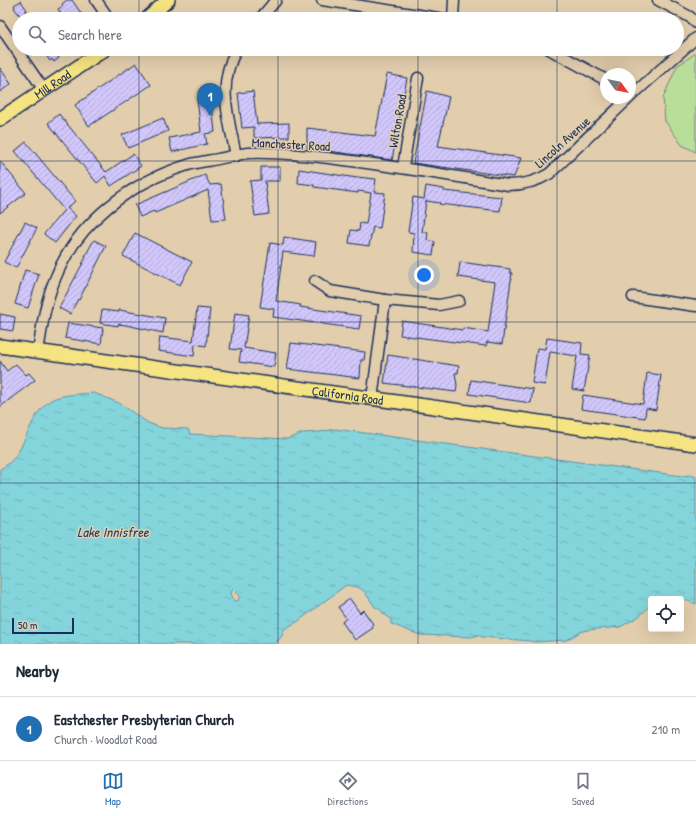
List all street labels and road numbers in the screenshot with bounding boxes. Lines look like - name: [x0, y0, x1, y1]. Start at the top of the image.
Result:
- street label: Mill Road: [31, 65, 74, 103]
- street label: Wilton Road: [383, 93, 411, 149]
- street label: Lincoln Avenue: [530, 112, 594, 172]
- street label: Manchester Road: [251, 133, 331, 155]
- street label: California Road: [311, 381, 384, 409]

